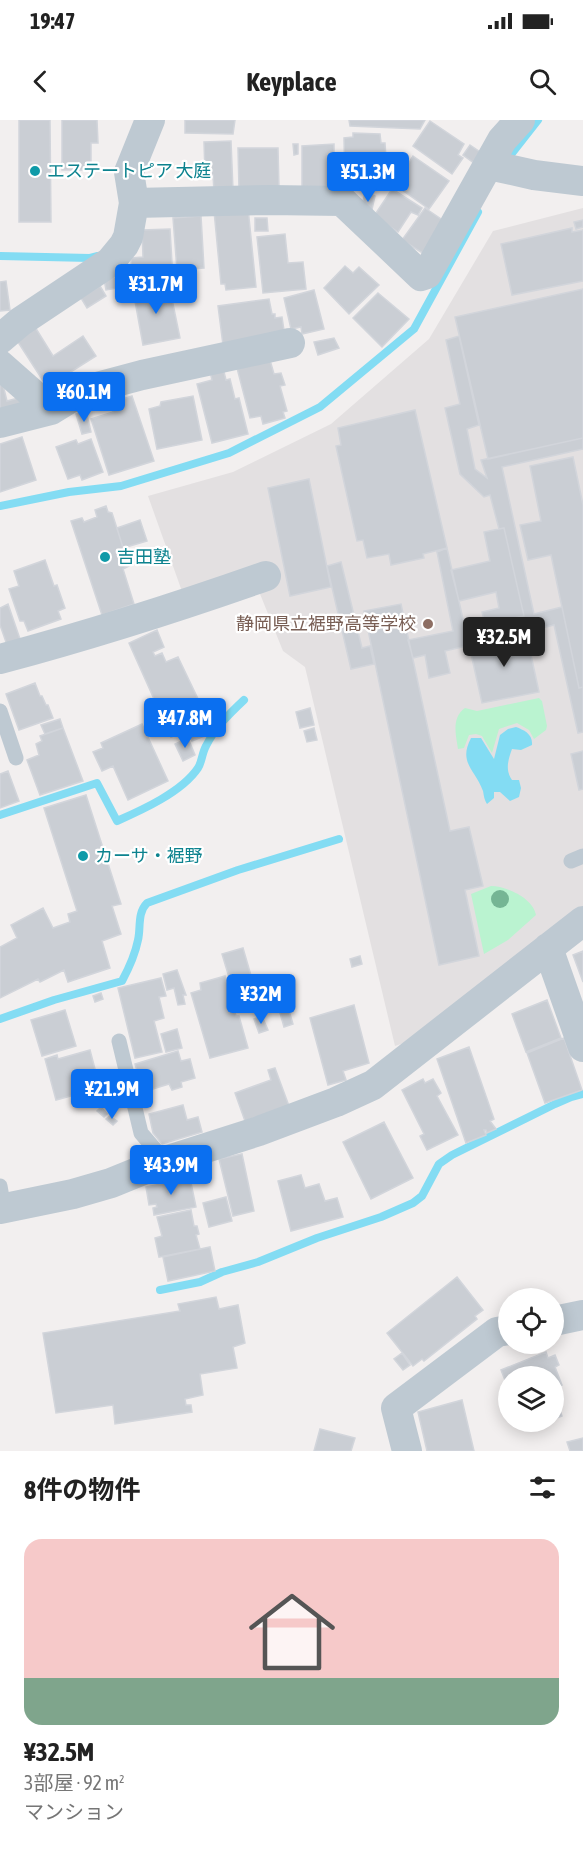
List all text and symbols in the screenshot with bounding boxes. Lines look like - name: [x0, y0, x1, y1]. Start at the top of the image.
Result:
- text: 19:47: [30, 8, 75, 34]
- icon: back: [24, 65, 57, 98]
- icon: search: [526, 65, 559, 98]
- text: Keyplace: [246, 66, 337, 97]
- pin: ¥51.3M: [319, 152, 417, 203]
- place label: エステートピア 大庭: [47, 160, 211, 181]
- text: ¥51.3M: [341, 160, 395, 183]
- marker: エステートピア 大庭: [28, 164, 42, 178]
- pin: ¥31.7M: [107, 264, 205, 315]
- text: ¥31.7M: [129, 272, 183, 295]
- pin: ¥60.1M: [35, 372, 133, 423]
- text: ¥60.1M: [57, 380, 111, 403]
- place label: 吉田塾: [117, 546, 171, 567]
- marker: 吉田塾: [98, 550, 112, 564]
- place label: 静岡県立裾野高等学校: [236, 613, 416, 634]
- marker: 静岡県立裾野高等学校: [421, 617, 435, 631]
- pin: ¥32.5M: [455, 617, 553, 668]
- text: ¥32.5M: [477, 625, 531, 648]
- pin: ¥47.8M: [136, 698, 234, 749]
- text: ¥47.8M: [158, 706, 212, 729]
- place label: カーサ・裾野: [95, 845, 203, 866]
- marker: カーサ・裾野: [76, 849, 90, 863]
- pin: ¥32M: [225, 974, 297, 1025]
- text: ¥32M: [240, 982, 282, 1005]
- pin: ¥21.9M: [63, 1069, 161, 1120]
- text: ¥21.9M: [85, 1077, 139, 1100]
- pin: ¥43.9M: [122, 1145, 220, 1196]
- text: ¥43.9M: [144, 1153, 198, 1176]
- map controls: [498, 1288, 564, 1432]
- button: locate: [498, 1288, 564, 1354]
- button: layers: [498, 1366, 564, 1432]
- icon: filters: [526, 1471, 559, 1504]
- text: 8件の物件: [24, 1475, 140, 1505]
- icon: home: [238, 1578, 346, 1686]
- text: ¥32.5M: [24, 1737, 94, 1767]
- text: 3部屋 · 92 m²: [24, 1771, 125, 1794]
- text: マンション: [24, 1800, 124, 1823]

